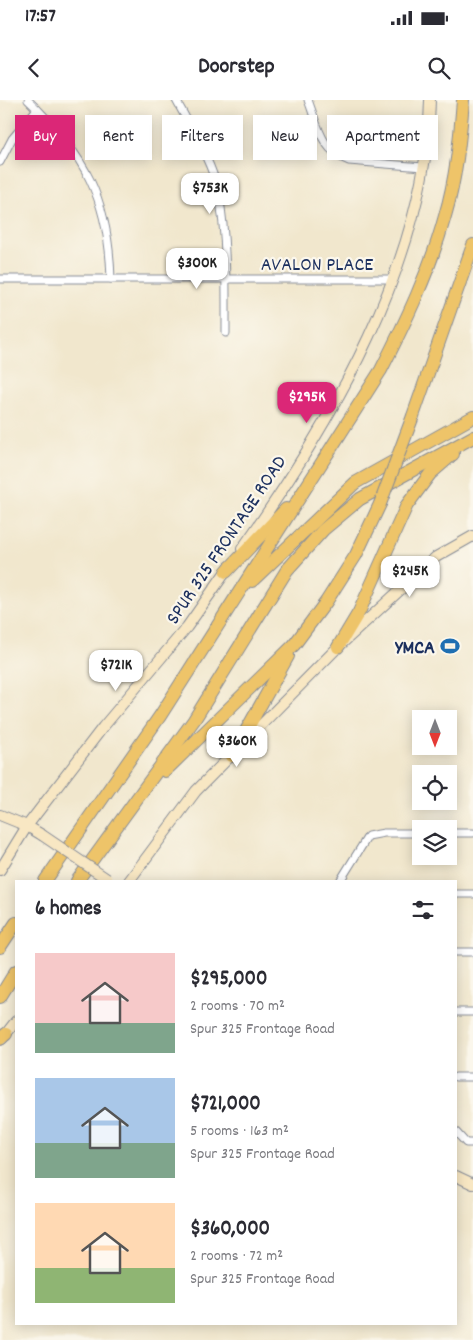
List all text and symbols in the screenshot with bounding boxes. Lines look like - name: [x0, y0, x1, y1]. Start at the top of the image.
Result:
- text: 17:57: [25, 4, 56, 31]
- text: Doorstep: [198, 52, 275, 83]
- icon: back: [20, 54, 48, 82]
- icon: search: [425, 54, 453, 82]
- chip: Buy: [15, 115, 75, 160]
- chip: Rent: [85, 115, 152, 160]
- chip: Filters: [162, 115, 243, 160]
- chip: New: [253, 115, 317, 160]
- chip: Apartment: [327, 115, 438, 160]
- pin: $753K: [175, 172, 245, 215]
- text: $753K: [192, 177, 228, 200]
- pin: $300K: [162, 248, 232, 290]
- text: $300K: [177, 252, 217, 275]
- street label: AVALON PLACE: [261, 252, 373, 280]
- pin: $295K: [272, 382, 342, 424]
- text: $295K: [288, 386, 326, 409]
- street label: SPUR 325 FRONTAGE ROAD: [160, 451, 295, 631]
- pin: $245K: [375, 556, 445, 598]
- text: $245K: [392, 560, 428, 583]
- place label: YMCA: [394, 635, 435, 663]
- sports icon: YMCA: [439, 635, 461, 657]
- pin: $721K: [81, 650, 151, 692]
- text: $721K: [100, 654, 132, 677]
- north arrow: [412, 710, 458, 755]
- map controls: [412, 710, 457, 865]
- pin: $360K: [202, 726, 272, 768]
- text: $360K: [217, 730, 257, 753]
- button: locate: [412, 765, 457, 810]
- button: layers: [412, 820, 457, 865]
- text: 6 homes: [35, 895, 102, 925]
- icon: filters: [409, 896, 437, 924]
- text: $295,000: [190, 965, 268, 995]
- icon: home: [75, 973, 135, 1033]
- text: 2 rooms · 70 m²: [190, 995, 285, 1018]
- text: Spur 325 Frontage Road: [190, 1018, 335, 1041]
- text: $721,000: [190, 1090, 261, 1120]
- icon: home: [75, 1098, 135, 1158]
- text: 5 rooms · 163 m²: [190, 1120, 289, 1143]
- text: Spur 325 Frontage Road: [190, 1143, 335, 1166]
- text: $360,000: [190, 1215, 270, 1245]
- icon: home: [75, 1223, 135, 1283]
- text: 2 rooms · 72 m²: [190, 1245, 283, 1268]
- text: Spur 325 Frontage Road: [190, 1268, 335, 1291]

